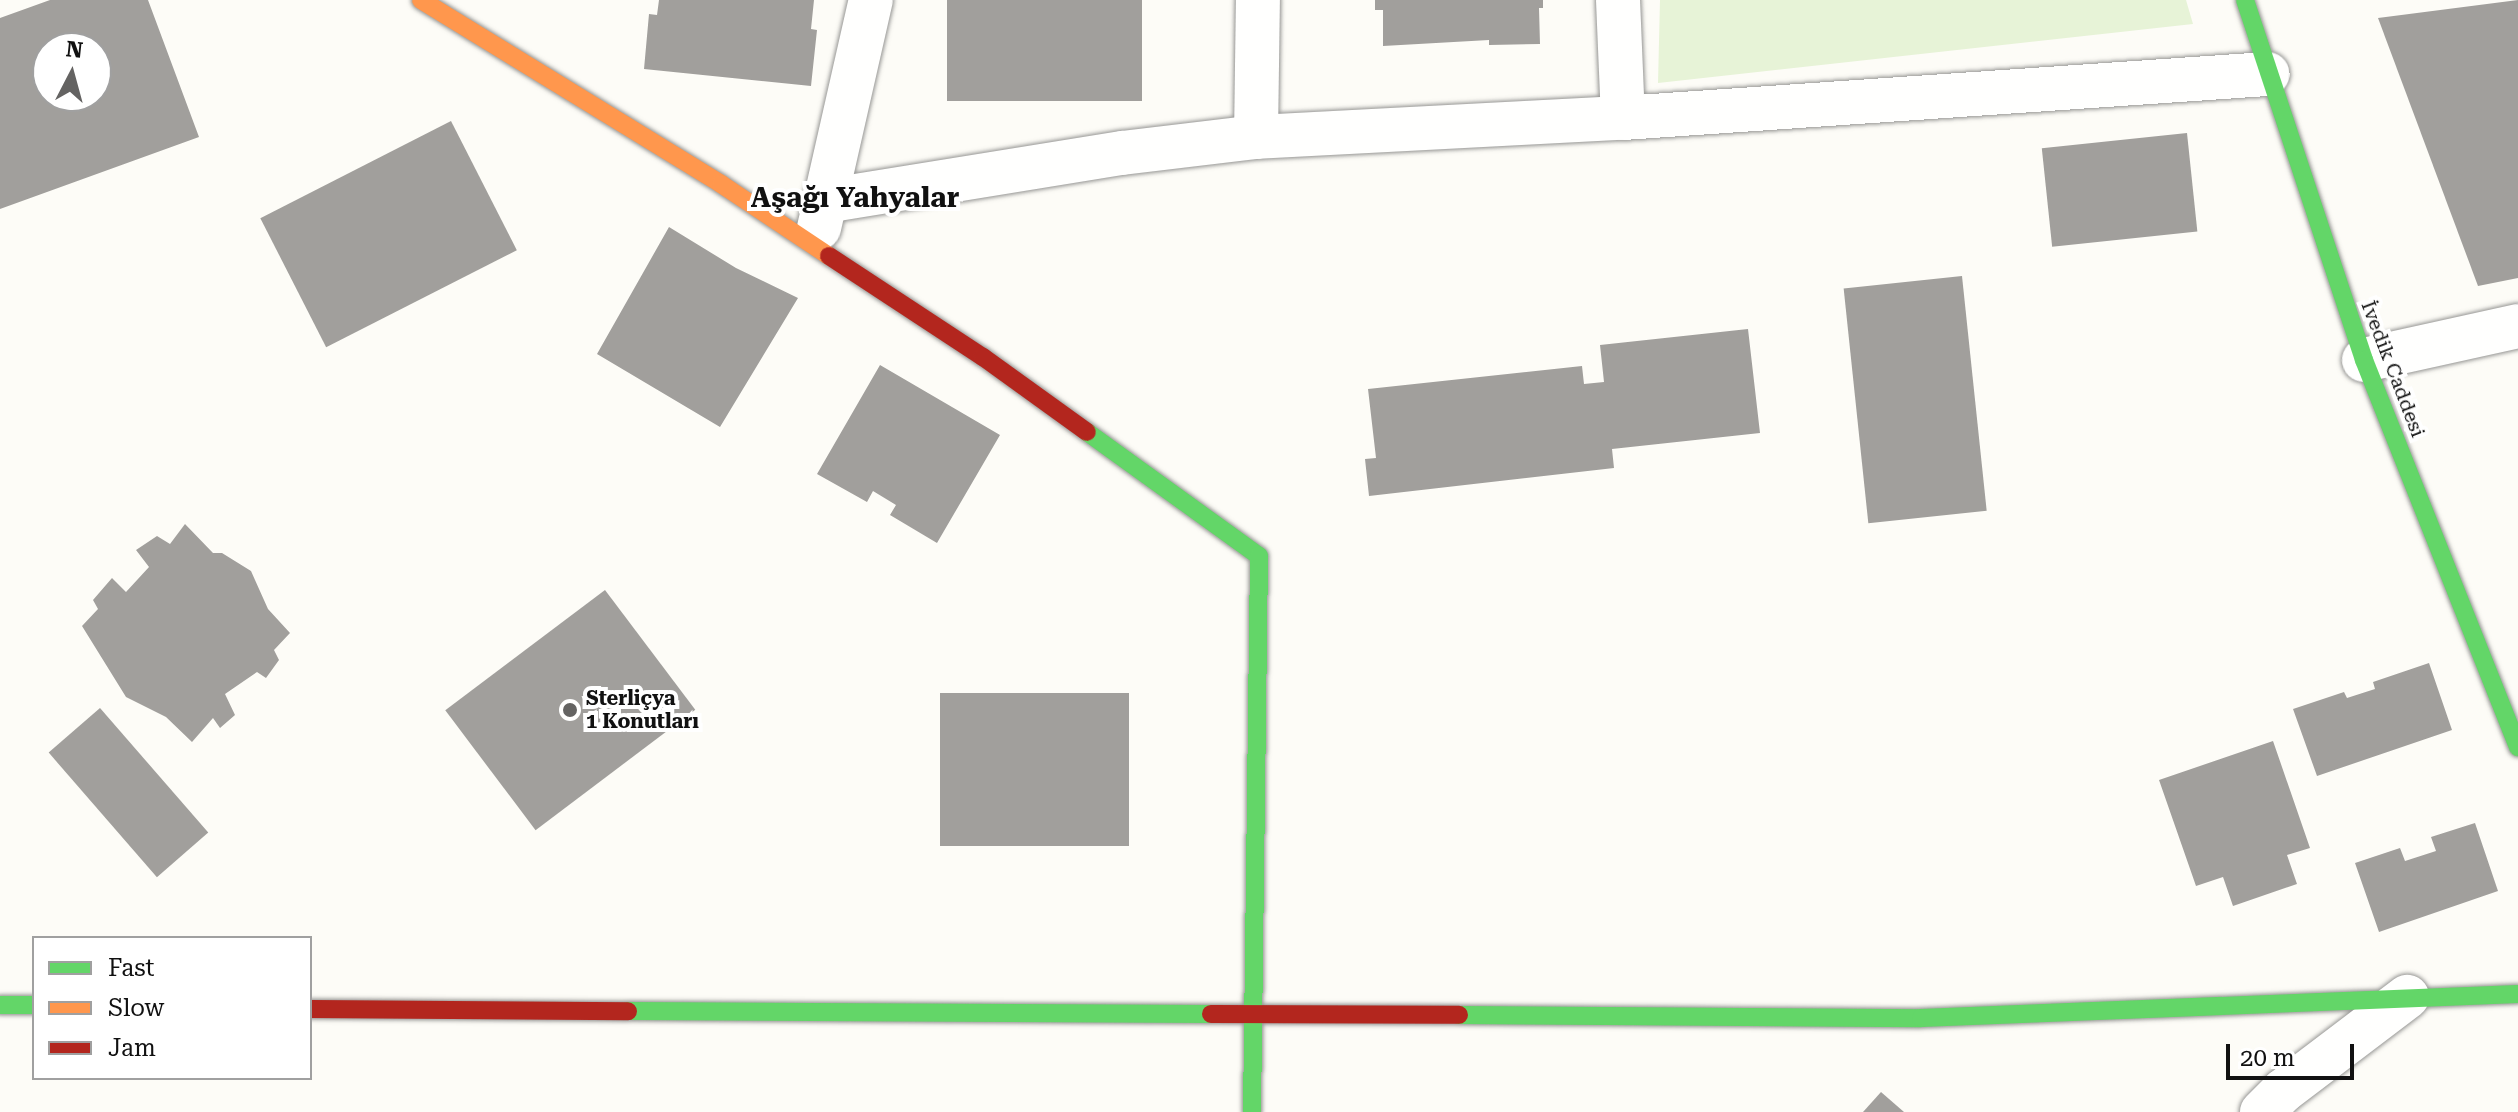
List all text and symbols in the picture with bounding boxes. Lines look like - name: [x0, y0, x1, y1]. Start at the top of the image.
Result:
- north arrow: [32, 32, 112, 112]
- text: N: [65, 36, 84, 63]
- district label: Aşağı Yahyalar: [751, 181, 959, 215]
- street label: İvedik Caddesi: [2356, 297, 2430, 441]
- place label: Sterliçya 1 Konutları: [586, 686, 699, 733]
- marker: Sterliçya 1 Konutları: [561, 701, 579, 719]
- legend: [32, 936, 312, 1080]
- text: Fast: [108, 954, 155, 982]
- text: Slow: [108, 994, 164, 1022]
- scale bar: [2230, 1028, 2358, 1078]
- text: Jam: [108, 1034, 156, 1062]
- text: 20 m: [2240, 1044, 2295, 1072]

